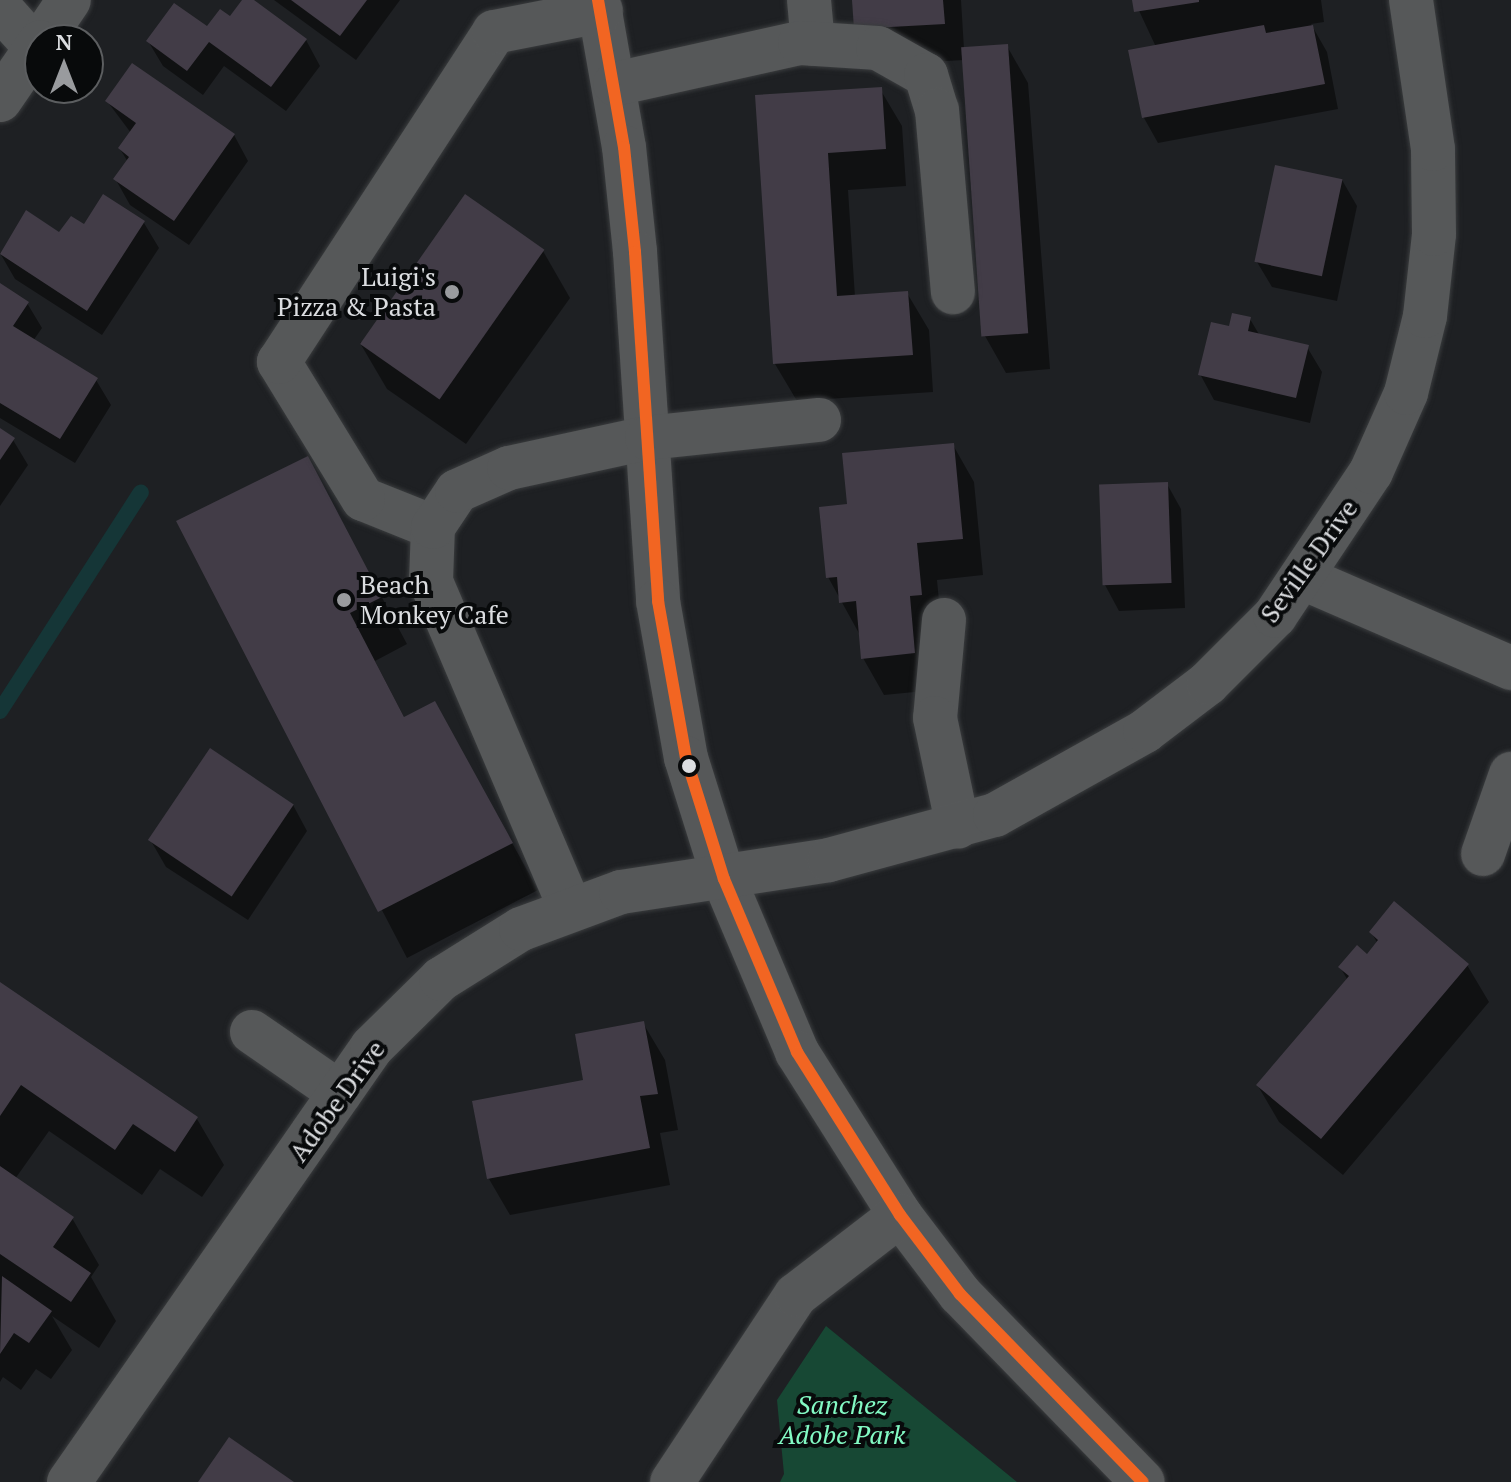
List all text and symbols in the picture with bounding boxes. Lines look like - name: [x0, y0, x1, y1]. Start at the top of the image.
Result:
- north arrow: [24, 24, 104, 104]
- text: N: [56, 27, 72, 56]
- place label: Luigi's Pizza & Pasta: [277, 261, 436, 322]
- marker: Luigi's Pizza & Pasta: [443, 283, 461, 301]
- street label: Seville Drive: [1254, 493, 1364, 629]
- place label: Beach Monkey Cafe: [360, 569, 509, 630]
- marker: Beach Monkey Cafe: [335, 591, 353, 609]
- unlabelled marker: [681, 758, 697, 774]
- street label: Adobe Drive: [283, 1034, 391, 1168]
- park label: Sanchez Adobe Park: [778, 1389, 906, 1450]

